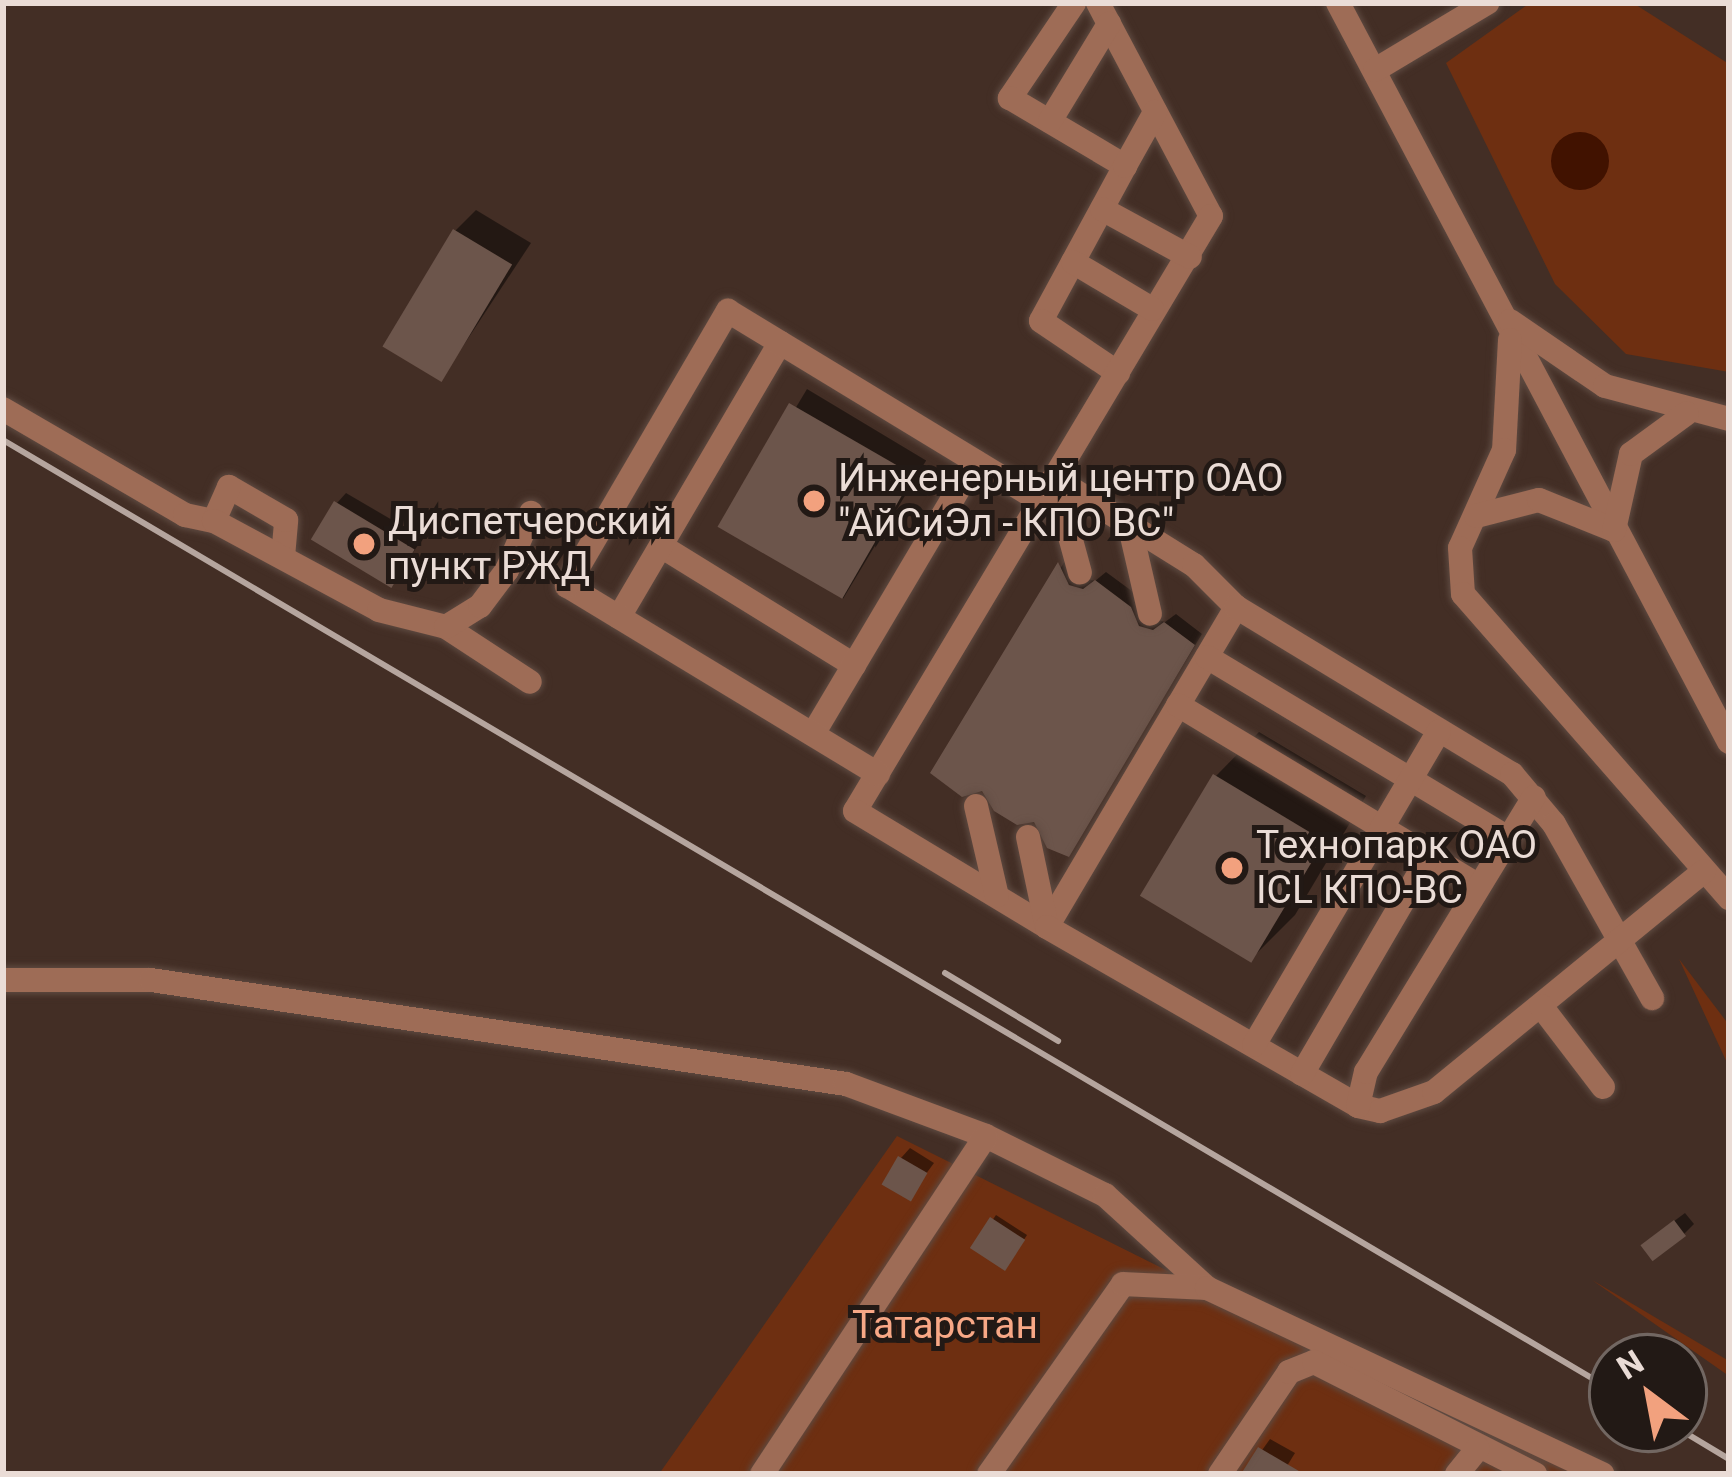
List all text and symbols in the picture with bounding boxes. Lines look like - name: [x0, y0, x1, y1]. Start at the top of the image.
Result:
- place label: Инженерный центр ОАО "АйСиЭл - КПО ВС": [838, 456, 1284, 547]
- marker: Инженерный центр ОАО "АйСиЭл - КПО ВС": [801, 488, 827, 514]
- place label: Диспетчерский пункт РЖД: [388, 499, 672, 590]
- marker: Диспетчерский пункт РЖД: [351, 531, 377, 557]
- place label: Технопарк OAO ICL КПО-ВС: [1256, 823, 1537, 914]
- marker: Технопарк OAO ICL КПО-ВС: [1219, 855, 1245, 881]
- park label: Татарстан: [852, 1302, 1038, 1348]
- north arrow: [1588, 1333, 1708, 1453]
- text: N: [1610, 1342, 1650, 1387]

